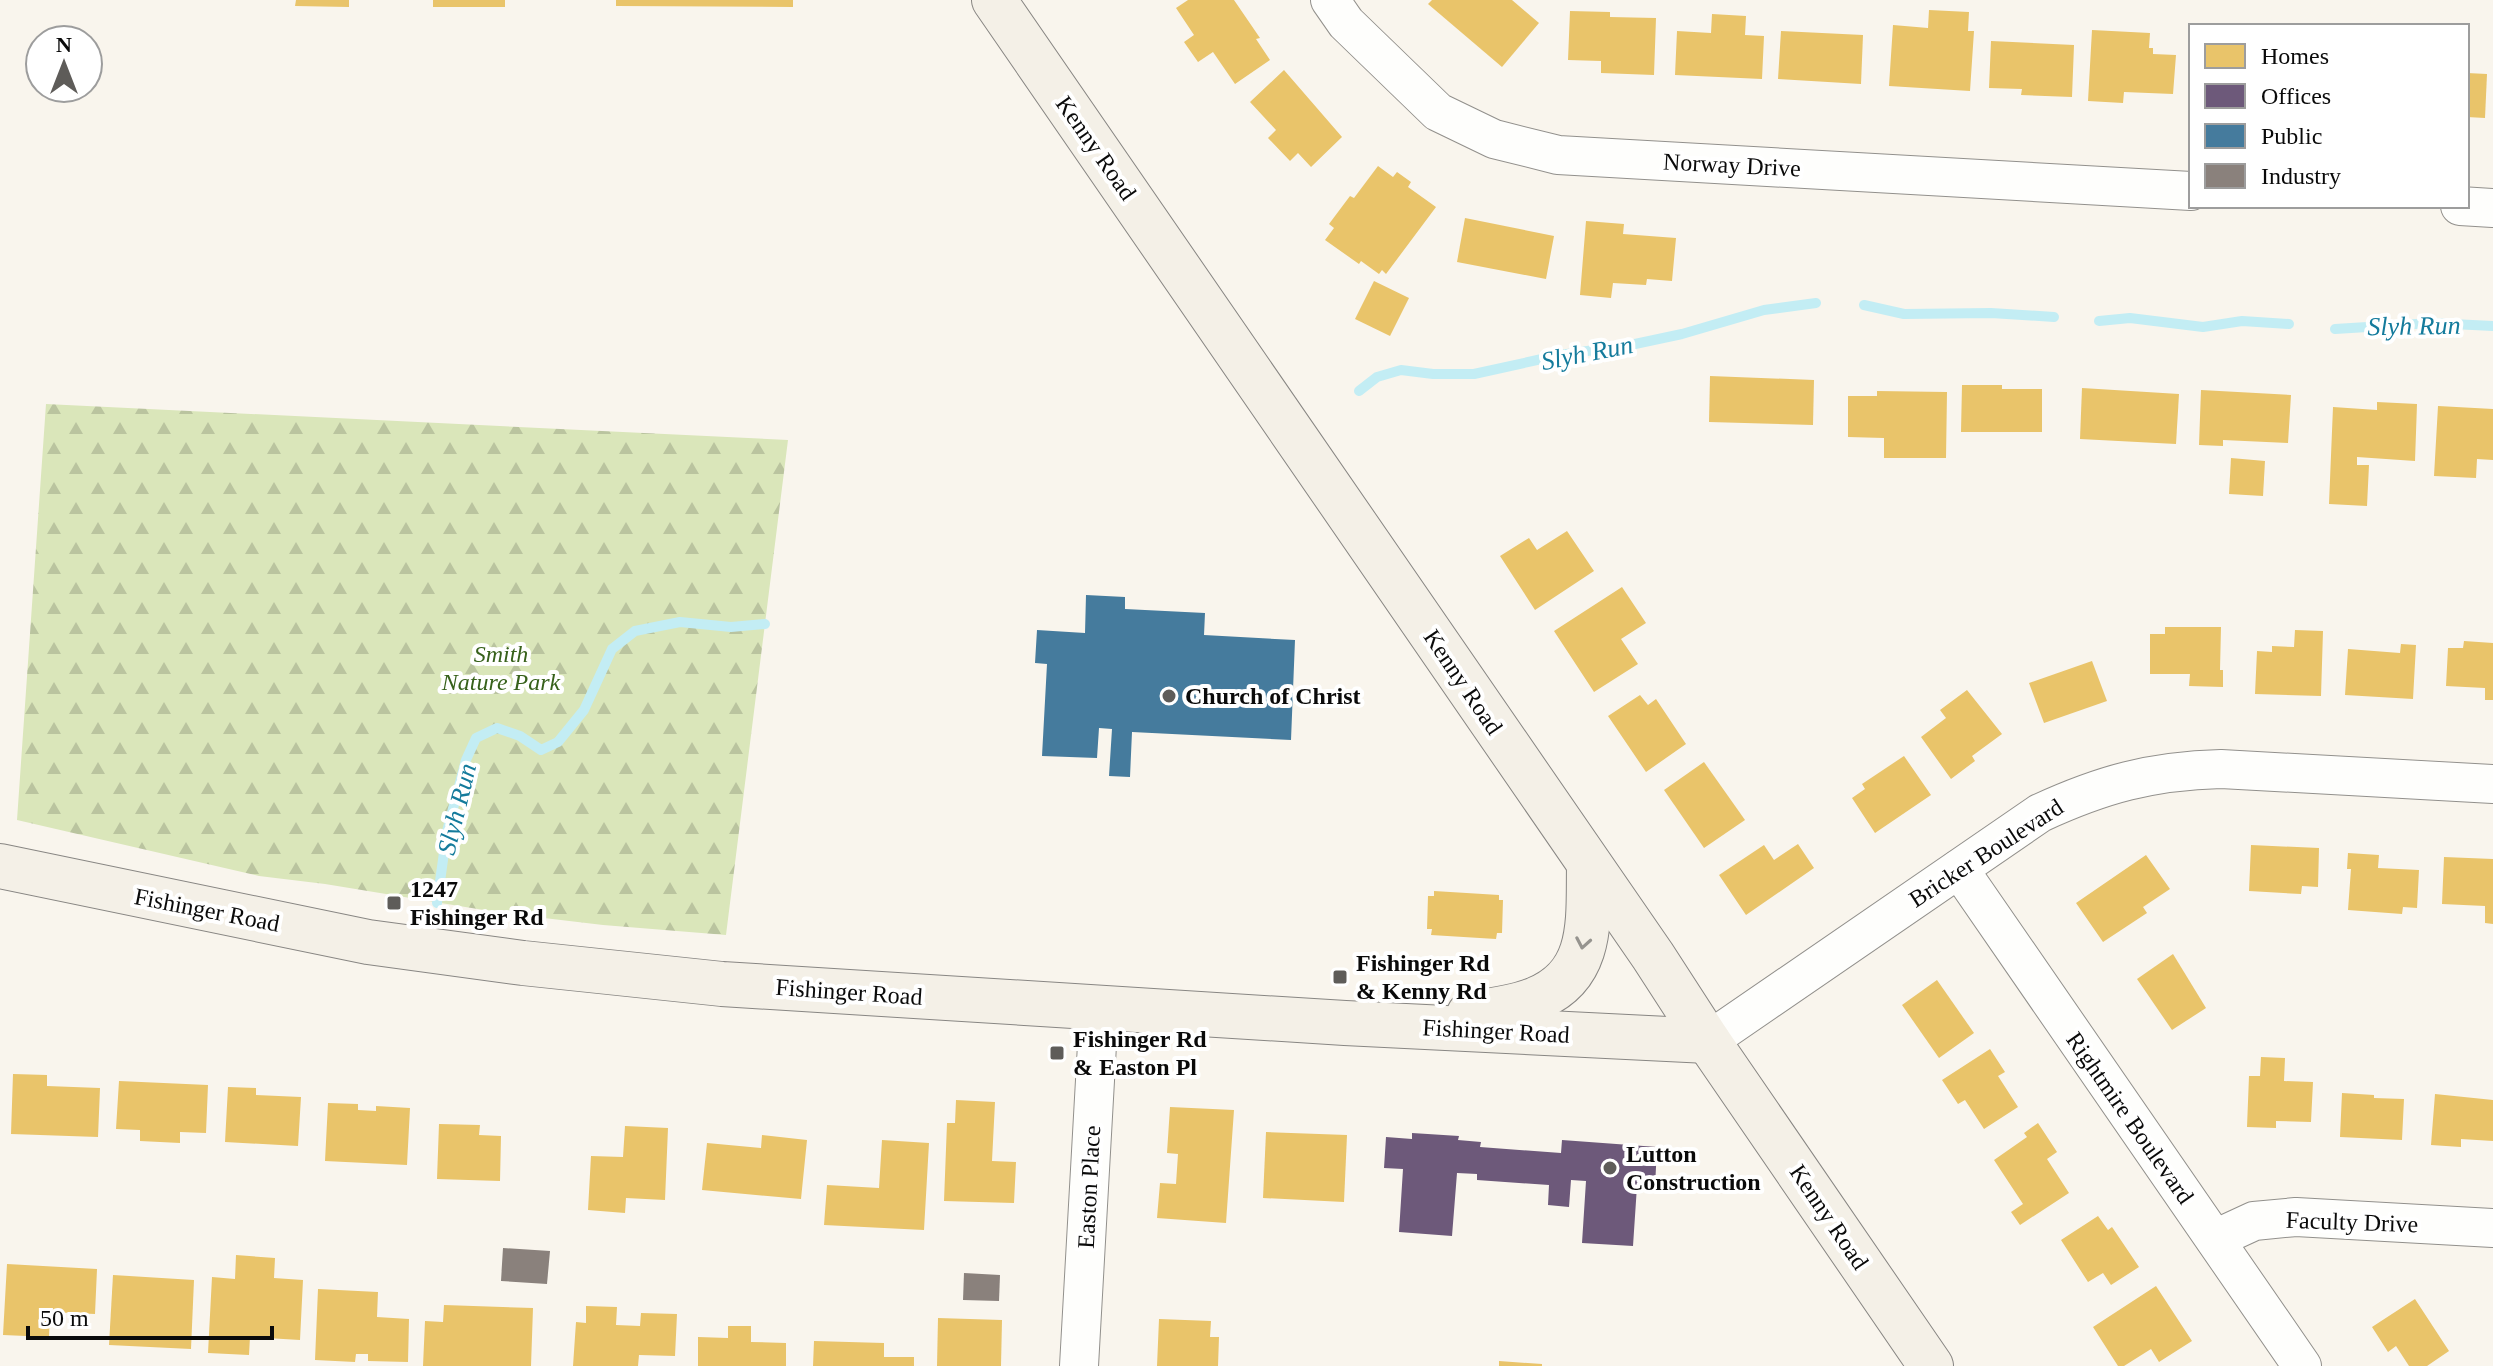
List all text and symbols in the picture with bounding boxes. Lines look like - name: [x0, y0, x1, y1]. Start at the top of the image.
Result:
- north arrow: [24, 24, 104, 104]
- legend: [2189, 24, 2469, 208]
- text: N: [56, 32, 72, 57]
- text: Homes: [2261, 43, 2329, 69]
- text: Offices: [2261, 83, 2331, 109]
- street label: Kenny Road: [1051, 91, 1141, 205]
- text: Public: [2261, 123, 2322, 149]
- street label: Norway Drive: [1662, 148, 1802, 182]
- text: Industry: [2261, 163, 2341, 189]
- water label: Slyh Run: [2367, 311, 2461, 341]
- water label: Slyh Run: [1539, 330, 1635, 376]
- street label: Kenny Road: [1418, 625, 1508, 739]
- park label: Smith Nature Park: [441, 641, 561, 695]
- place label: Church of Christ: [1185, 683, 1361, 709]
- marker: Church of Christ: [1160, 687, 1178, 705]
- water label: Slyh Run: [432, 760, 482, 858]
- street label: Bricker Boulevard: [1904, 794, 2068, 912]
- place label: 1247 Fishinger Rd: [410, 876, 544, 930]
- street label: Fishinger Road: [132, 883, 282, 937]
- marker: 1247 Fishinger Rd: [385, 894, 403, 912]
- one-way arrow: [1576, 936, 1593, 949]
- place label: Fishinger Rd & Kenny Rd: [1356, 950, 1490, 1004]
- marker: Fishinger Rd & Kenny Rd: [1331, 968, 1349, 986]
- street label: Fishinger Road: [775, 974, 923, 1010]
- street label: Fishinger Road: [1422, 1014, 1570, 1048]
- place label: Fishinger Rd & Easton Pl: [1073, 1026, 1207, 1080]
- street label: Rightmire Boulevard: [2061, 1027, 2199, 1209]
- marker: Fishinger Rd & Easton Pl: [1048, 1044, 1066, 1062]
- street label: Easton Place: [1073, 1125, 1105, 1249]
- place label: Lutton Construction: [1626, 1141, 1761, 1195]
- marker: Lutton Construction: [1601, 1159, 1619, 1177]
- street label: Kenny Road: [1784, 1160, 1874, 1274]
- street label: Faculty Drive: [2285, 1207, 2419, 1237]
- scale bar: [28, 1290, 272, 1340]
- text: 50 m: [40, 1305, 89, 1331]

